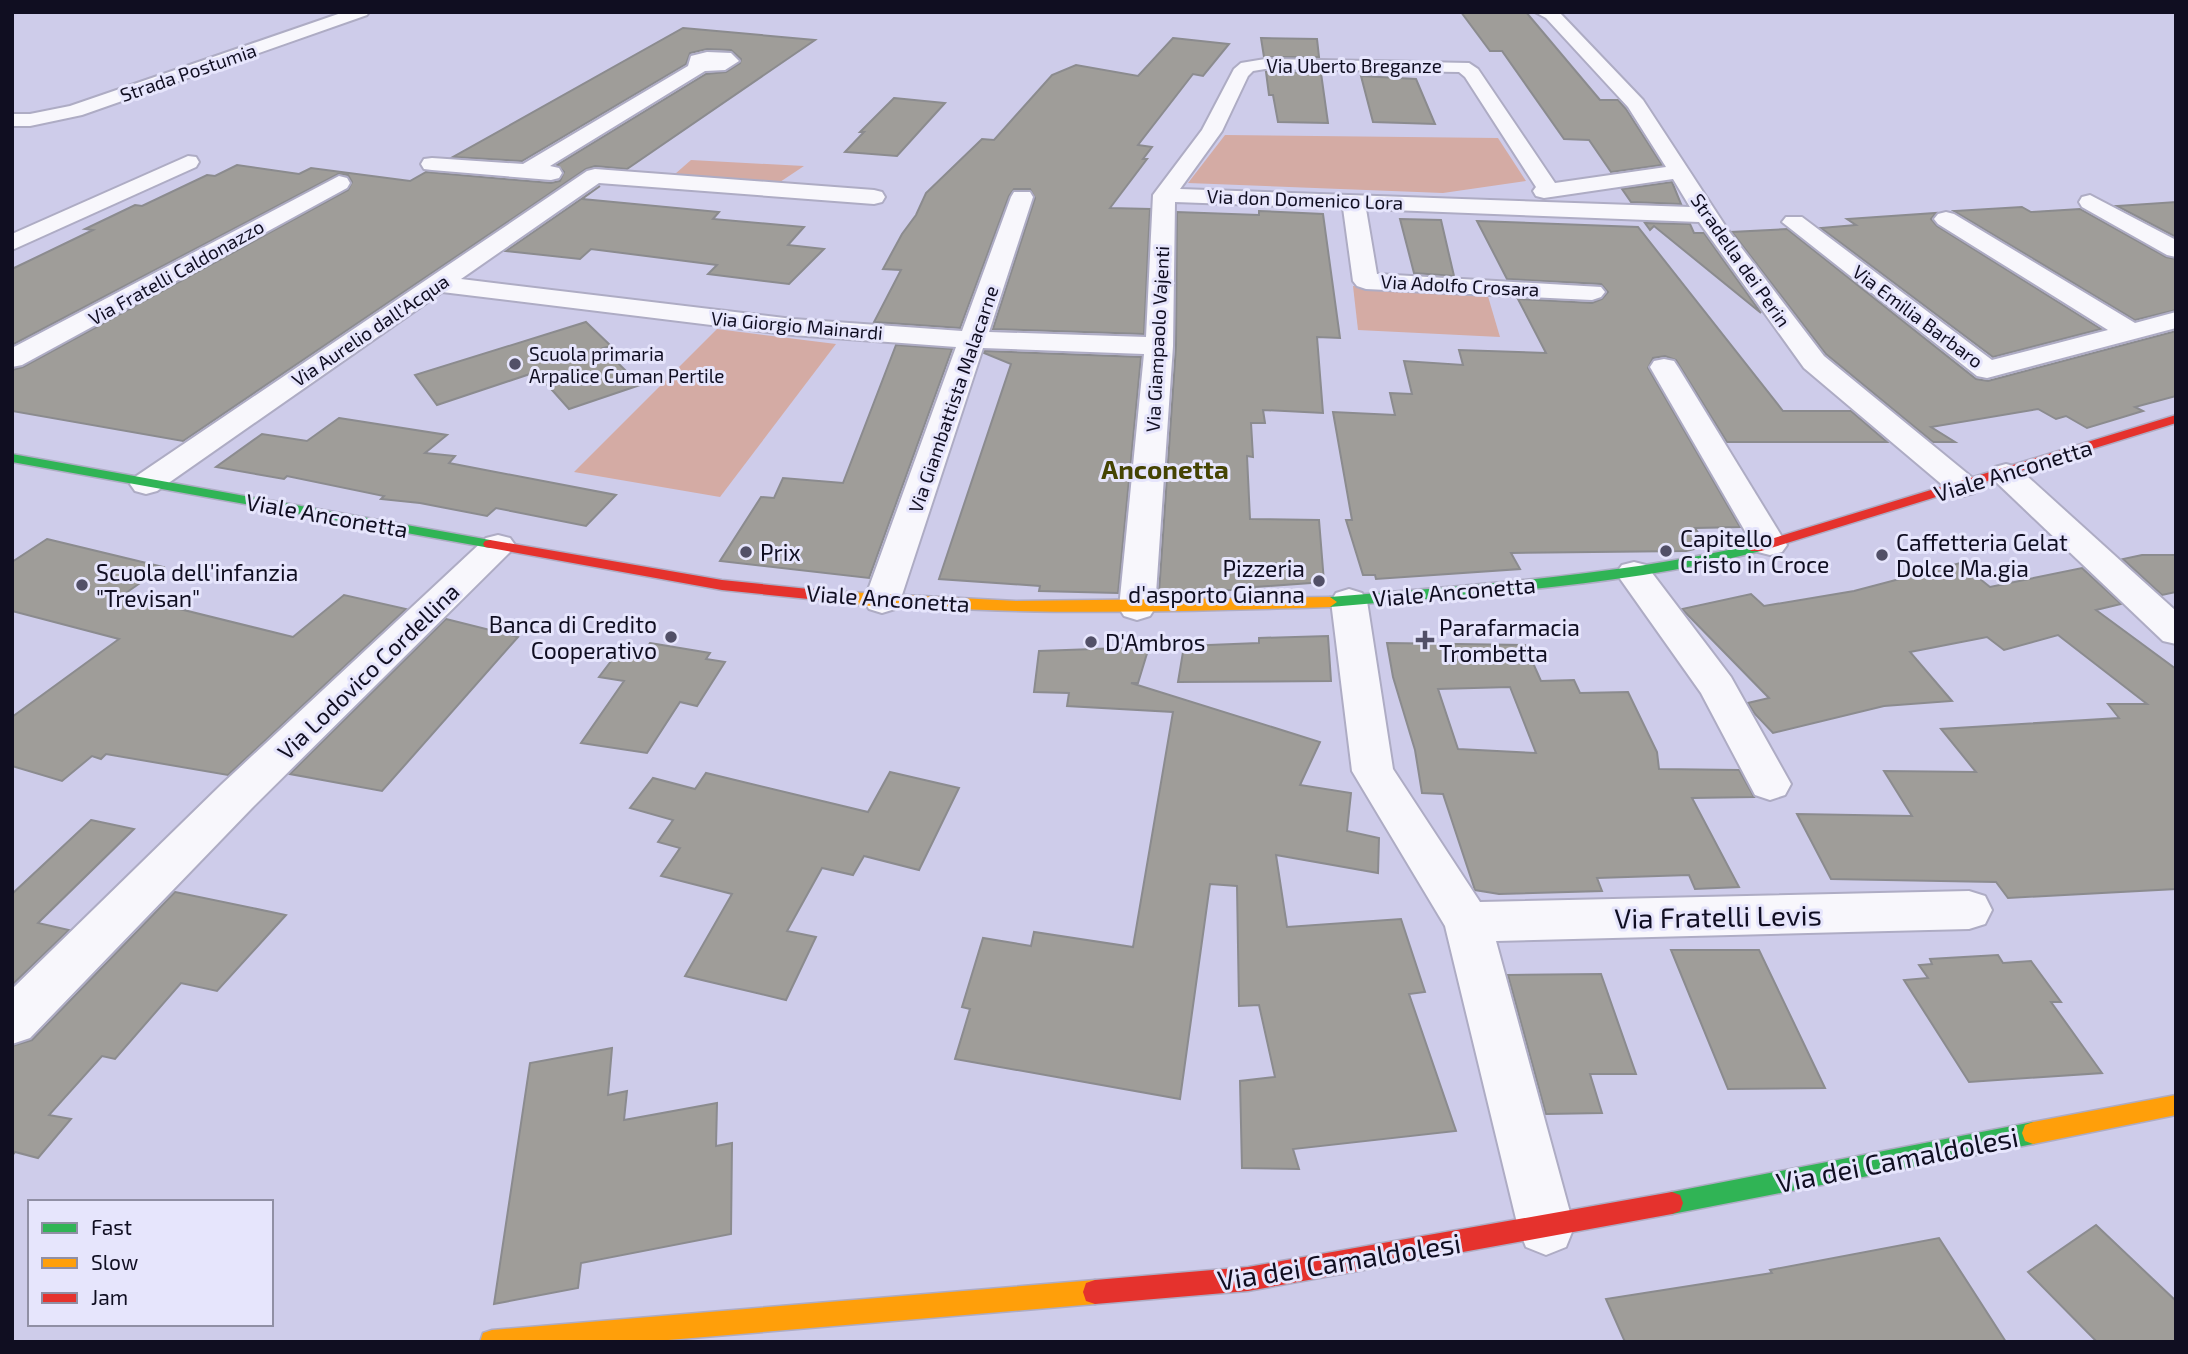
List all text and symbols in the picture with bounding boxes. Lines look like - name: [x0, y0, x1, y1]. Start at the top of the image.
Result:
- street label: Strada Postumia: [117, 38, 259, 106]
- street label: Via Uberto Breganze: [1266, 54, 1442, 77]
- street label: Via don Domenico Lora: [1206, 184, 1404, 214]
- street label: Stradella dei Perin: [1686, 189, 1796, 331]
- street label: Via Fratelli Caldonazzo: [84, 214, 268, 330]
- street label: Via Giampaolo Vajenti: [1141, 245, 1173, 433]
- street label: Via Emilia Barbaro: [1848, 260, 1988, 372]
- street label: Via Aurelio dall'Acqua: [287, 269, 453, 391]
- street label: Via Adolfo Crosara: [1380, 269, 1540, 301]
- street label: Via Giambattista Malacarne: [903, 283, 1003, 515]
- street label: Via Giorgio Mainardi: [710, 306, 884, 344]
- place label: Scuola primaria Arpalice Cuman Pertile: [529, 342, 725, 387]
- marker: Scuola primaria Arpalice Cuman Pertile: [507, 356, 523, 372]
- street label: Viale Anconetta: [1931, 433, 2095, 507]
- district label: Anconetta: [1101, 453, 1229, 484]
- street label: Viale Anconetta: [244, 487, 410, 543]
- place label: Capitello Cristo in Croce: [1680, 524, 1829, 578]
- place label: Caffetteria Gelat Dolce Ma.gia: [1896, 528, 2068, 582]
- place label: Prix: [760, 538, 801, 566]
- marker: Capitello Cristo in Croce: [1658, 543, 1674, 559]
- marker: Prix: [738, 544, 754, 560]
- marker: Caffetteria Gelat Dolce Ma.gia: [1874, 547, 1890, 563]
- place label: Pizzeria d'asporto Gianna: [1128, 554, 1305, 608]
- place label: Scuola dell'infanzia "Trevisan": [96, 558, 298, 612]
- street label: Viale Anconetta: [1371, 570, 1537, 612]
- marker: Pizzeria d'asporto Gianna: [1311, 573, 1327, 589]
- marker: Scuola dell'infanzia "Trevisan": [74, 577, 90, 593]
- street label: Via Lodovico Cordellina: [271, 577, 465, 765]
- street label: Viale Anconetta: [805, 578, 971, 618]
- place label: Banca di Credito Cooperativo: [489, 610, 657, 664]
- place label: Parafarmacia Trombetta: [1439, 613, 1580, 667]
- place label: D'Ambros: [1105, 628, 1205, 656]
- marker: Banca di Credito Cooperativo: [663, 629, 679, 645]
- marker: Parafarmacia Trombetta: [1417, 632, 1433, 648]
- marker: D'Ambros: [1083, 634, 1099, 650]
- street label: Via Fratelli Levis: [1614, 897, 1822, 935]
- street label: Via dei Camaldolesi: [1773, 1119, 2021, 1199]
- legend: [28, 1200, 273, 1326]
- text: Fast: [91, 1214, 132, 1239]
- street label: Via dei Camaldolesi: [1215, 1225, 1463, 1297]
- text: Slow: [91, 1249, 138, 1274]
- text: Jam: [91, 1284, 128, 1309]

